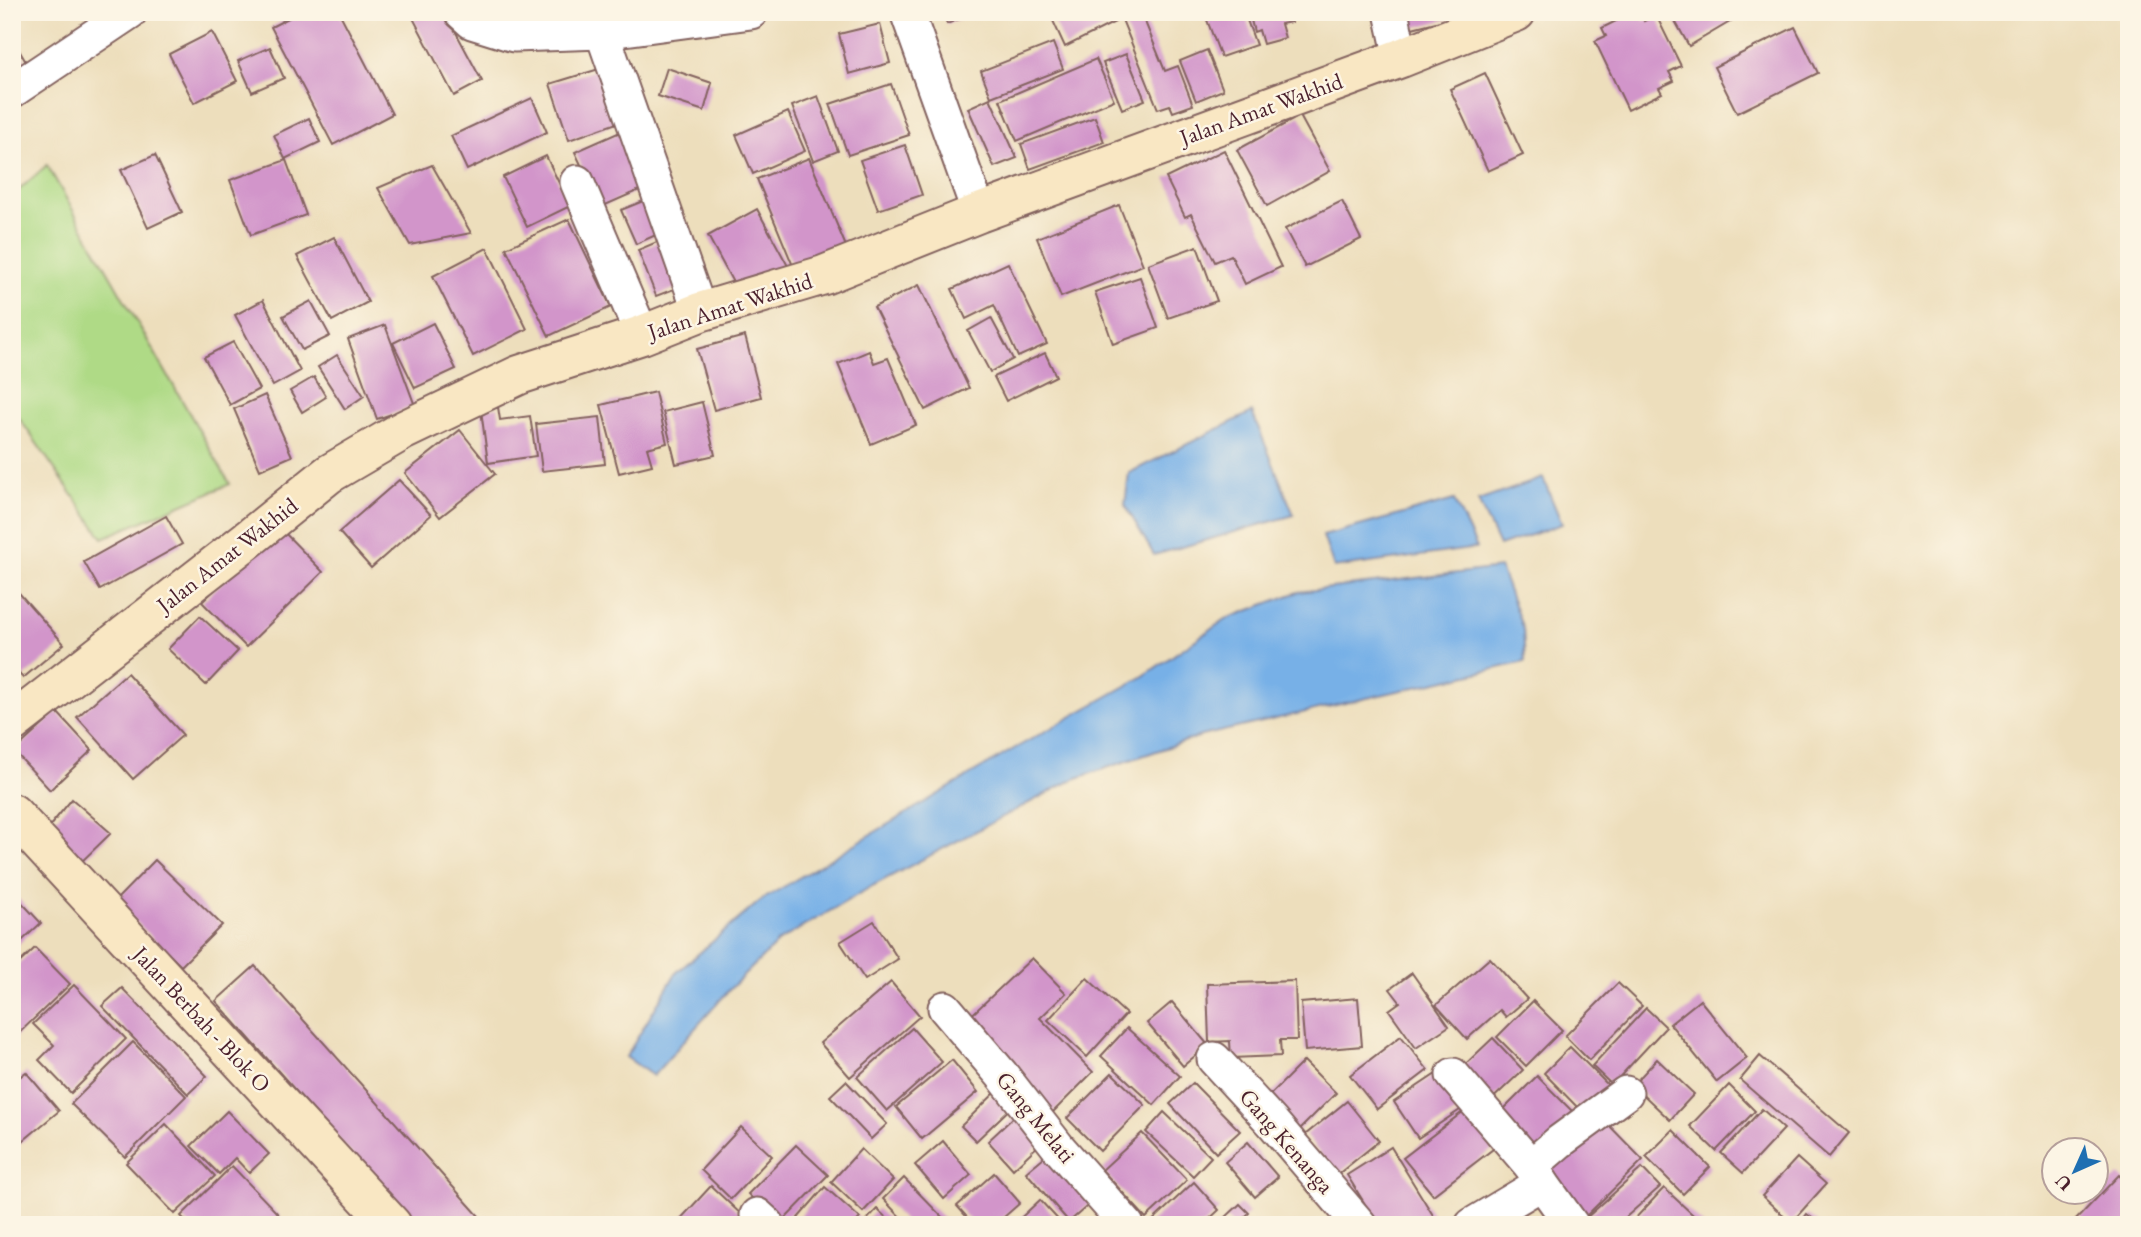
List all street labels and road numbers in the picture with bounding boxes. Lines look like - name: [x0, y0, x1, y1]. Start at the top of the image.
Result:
- street label: Jalan Amat Wakhid: [1174, 66, 1347, 153]
- street label: Jalan Amat Wakhid: [642, 265, 816, 347]
- street label: Jalan Amat Wakhid: [149, 490, 304, 621]
- street label: Jalan Berbah - Blok O: [125, 938, 278, 1099]
- street label: Gang Melati: [990, 1065, 1082, 1169]
- street label: Gang Kenanga: [1233, 1082, 1341, 1201]

